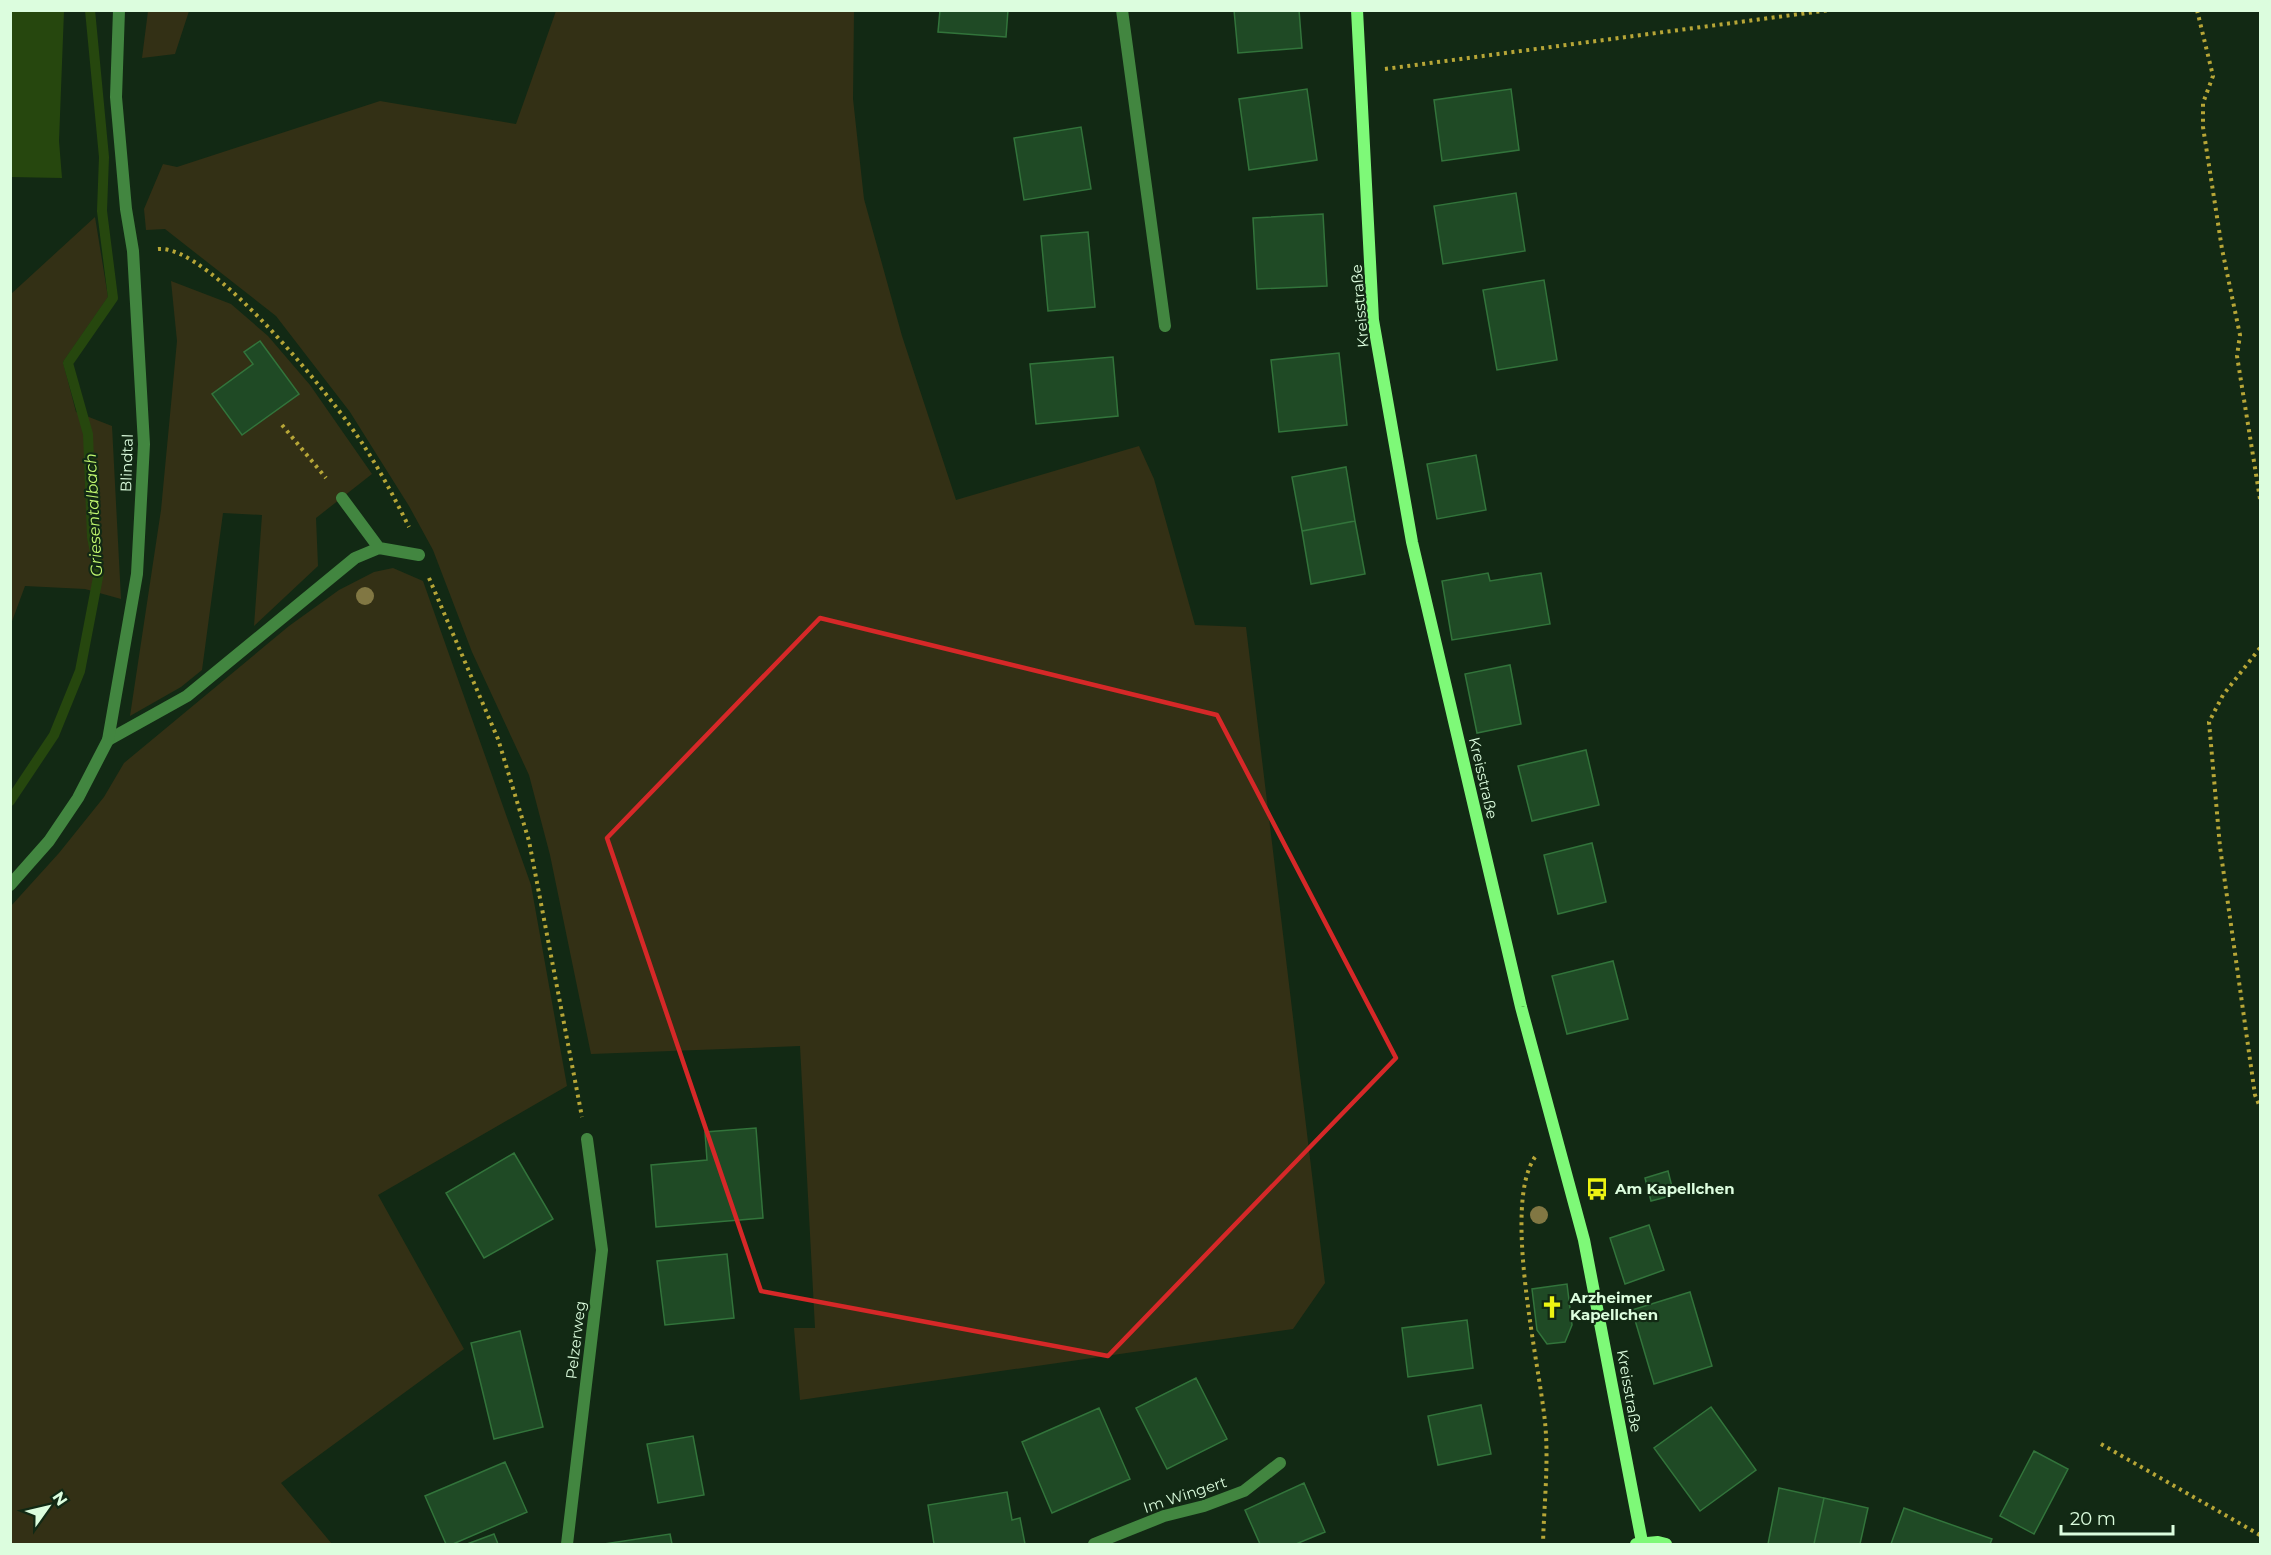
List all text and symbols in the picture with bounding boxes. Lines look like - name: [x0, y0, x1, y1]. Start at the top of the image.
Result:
- street label: Kreisstraße: [1346, 264, 1373, 348]
- street label: Blindtal: [116, 434, 137, 492]
- water label: Griesentalbach: [81, 453, 106, 577]
- street label: Kreisstraße: [1465, 735, 1502, 821]
- bus stop icon: Am Kapellchen: [1584, 1176, 1610, 1202]
- place label: Am Kapellchen: [1614, 1179, 1735, 1198]
- place label: Arzheimer Kapellchen: [1569, 1288, 1658, 1324]
- church icon: Arzheimer Kapellchen: [1539, 1294, 1565, 1320]
- street label: Pelzerweg: [561, 1300, 590, 1380]
- street label: Kreisstraße: [1613, 1348, 1646, 1434]
- street label: Im Wingert: [1141, 1472, 1229, 1517]
- north arrow: [18, 1477, 78, 1537]
- text: N: [49, 1488, 72, 1510]
- scale bar: [2061, 1498, 2174, 1536]
- text: 20 m: [2070, 1508, 2116, 1530]

